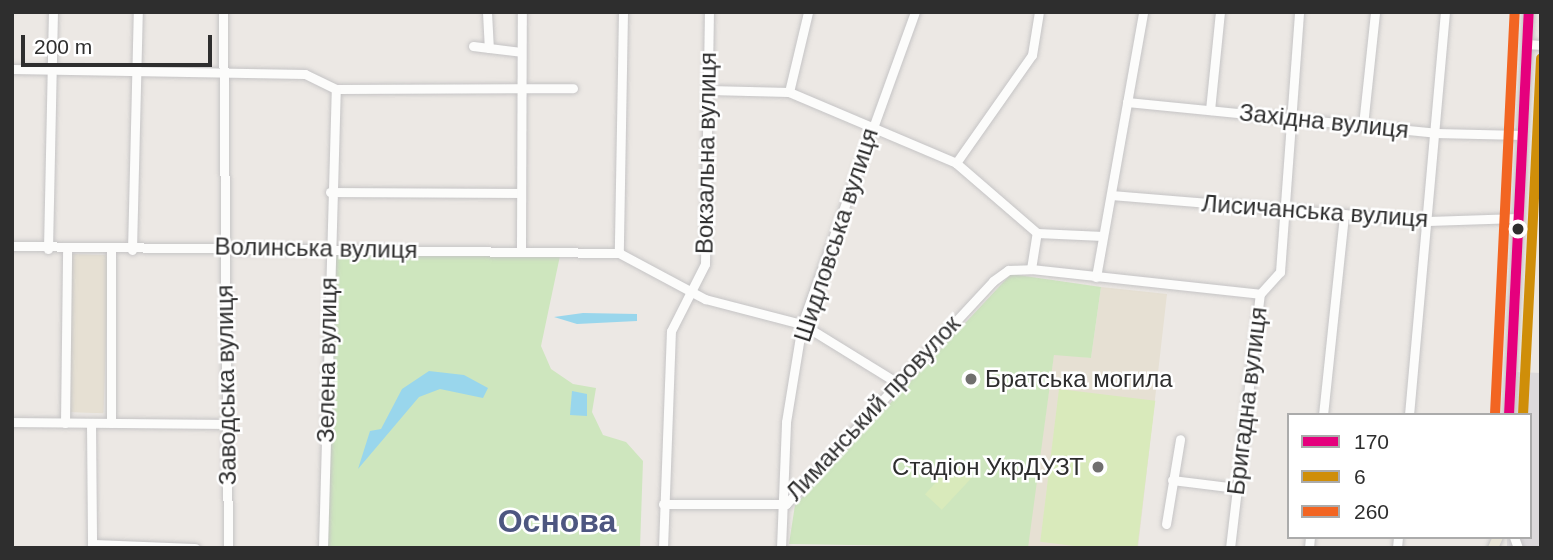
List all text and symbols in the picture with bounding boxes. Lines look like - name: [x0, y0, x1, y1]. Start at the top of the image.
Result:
- scale bar: [24, 21, 215, 65]
- text: 200 m: [34, 35, 92, 58]
- street label: Вокзальна вулиця: [690, 52, 722, 254]
- street label: Західна вулиця: [1238, 98, 1410, 144]
- street label: Шидловська вулиця: [788, 125, 884, 345]
- street label: Лисичанська вулиця: [1201, 189, 1429, 233]
- unlabelled marker: [1511, 222, 1525, 236]
- street label: Волинська вулиця: [214, 232, 418, 264]
- street label: Зелена вулиця: [311, 277, 343, 443]
- street label: Заводська вулиця: [210, 284, 242, 486]
- street label: Бригадна вулиця: [1221, 305, 1273, 497]
- street label: Лиманський провулок: [780, 310, 966, 506]
- place label: Братська могила: [985, 365, 1173, 393]
- marker: Братська могила: [963, 371, 979, 387]
- legend: [1287, 413, 1532, 539]
- text: 170: [1354, 430, 1389, 453]
- place label: Стадіон УкрДУЗТ: [892, 453, 1084, 481]
- marker: Стадіон УкрДУЗТ: [1090, 459, 1106, 475]
- text: 6: [1354, 465, 1366, 488]
- text: 260: [1354, 500, 1389, 523]
- district label: Основа: [498, 502, 616, 540]

